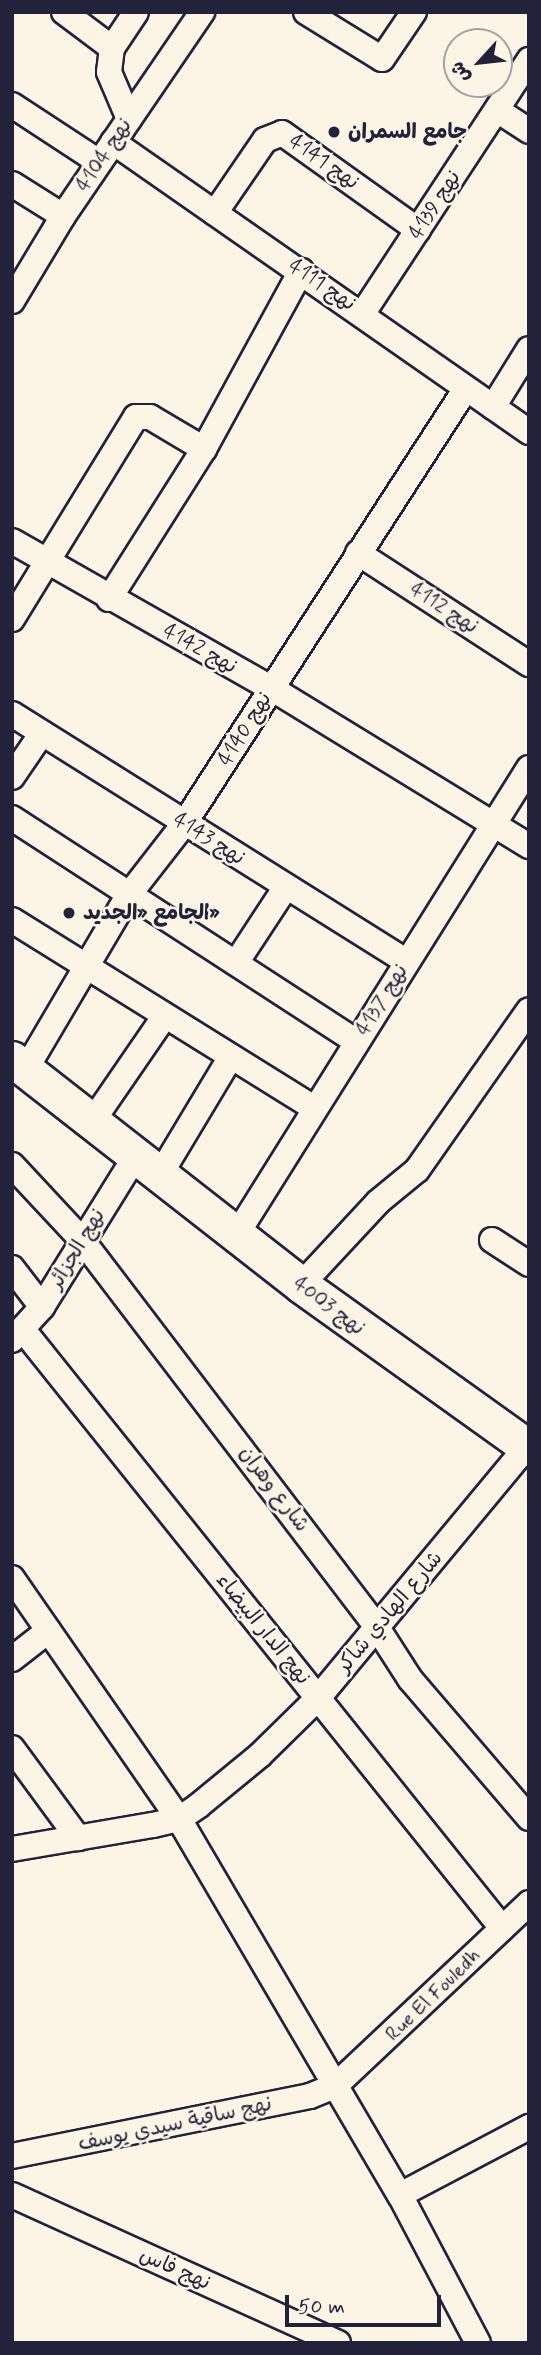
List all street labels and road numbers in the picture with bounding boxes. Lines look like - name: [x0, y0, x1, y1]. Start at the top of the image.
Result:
- street label: نهج 4104: [70, 114, 138, 196]
- street label: نهج 4141: [284, 129, 364, 195]
- street label: نهج 4139: [403, 166, 467, 244]
- street label: نهج 4111: [284, 253, 360, 317]
- street label: نهج 4112: [405, 577, 483, 639]
- street label: نهج 4142: [159, 618, 241, 680]
- street label: نهج 4140: [213, 687, 277, 771]
- street label: نهج 4143: [168, 807, 250, 871]
- street label: نهج 4137: [350, 960, 414, 1040]
- street label: نهج الجزائر: [43, 1204, 111, 1294]
- street label: نهج 4003: [288, 1271, 370, 1341]
- street label: شارع وهران: [234, 1441, 314, 1537]
- street label: شارع الهادي شاكر: [332, 1546, 448, 1678]
- street label: نهج الدار البيضاء: [210, 1568, 316, 1690]
- street label: Rue El Fouledh: [380, 1943, 486, 2047]
- street label: نهج ساقية سيدي يوسف: [76, 2091, 274, 2157]
- street label: نهج فاس: [136, 2242, 214, 2296]

